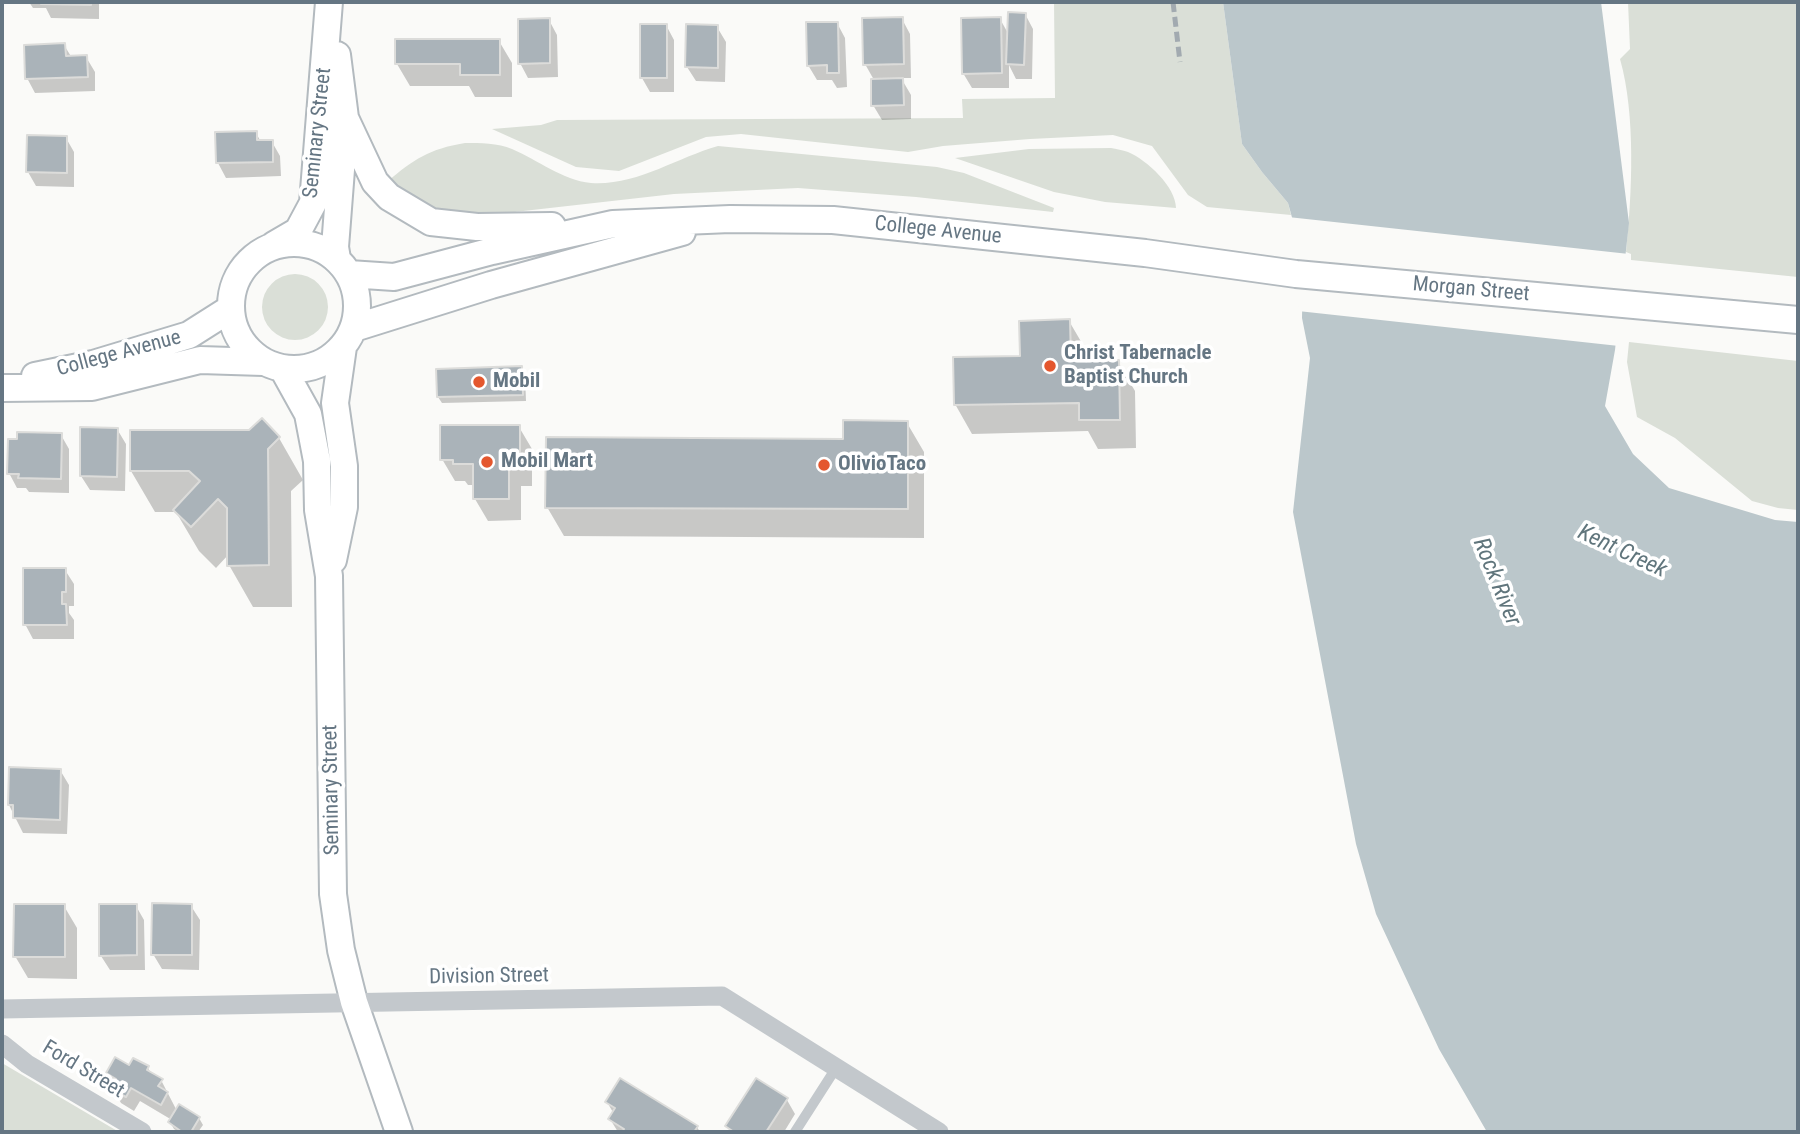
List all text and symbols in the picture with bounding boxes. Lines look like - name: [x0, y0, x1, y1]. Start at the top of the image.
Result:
- street label: Seminary Street: [299, 67, 337, 199]
- street label: College Avenue: [873, 212, 1003, 250]
- street label: Morgan Street: [1412, 272, 1530, 308]
- street label: College Avenue: [54, 325, 184, 383]
- place label: Christ Tabernacle Baptist Church: [1064, 341, 1212, 391]
- marker: Christ Tabernacle Baptist Church: [1042, 358, 1058, 374]
- place label: Mobil: [493, 369, 540, 395]
- marker: Mobil: [471, 374, 487, 390]
- place label: Mobil Mart: [501, 449, 593, 475]
- place label: OlivioTaco: [838, 452, 926, 478]
- marker: Mobil Mart: [479, 454, 495, 470]
- marker: OlivioTaco: [816, 457, 832, 473]
- water label: Kent Creek: [1573, 519, 1671, 585]
- water label: Rock River: [1466, 534, 1526, 630]
- street label: Seminary Street: [318, 724, 346, 856]
- street label: Division Street: [429, 963, 549, 991]
- street label: Ford Street: [37, 1036, 129, 1104]

